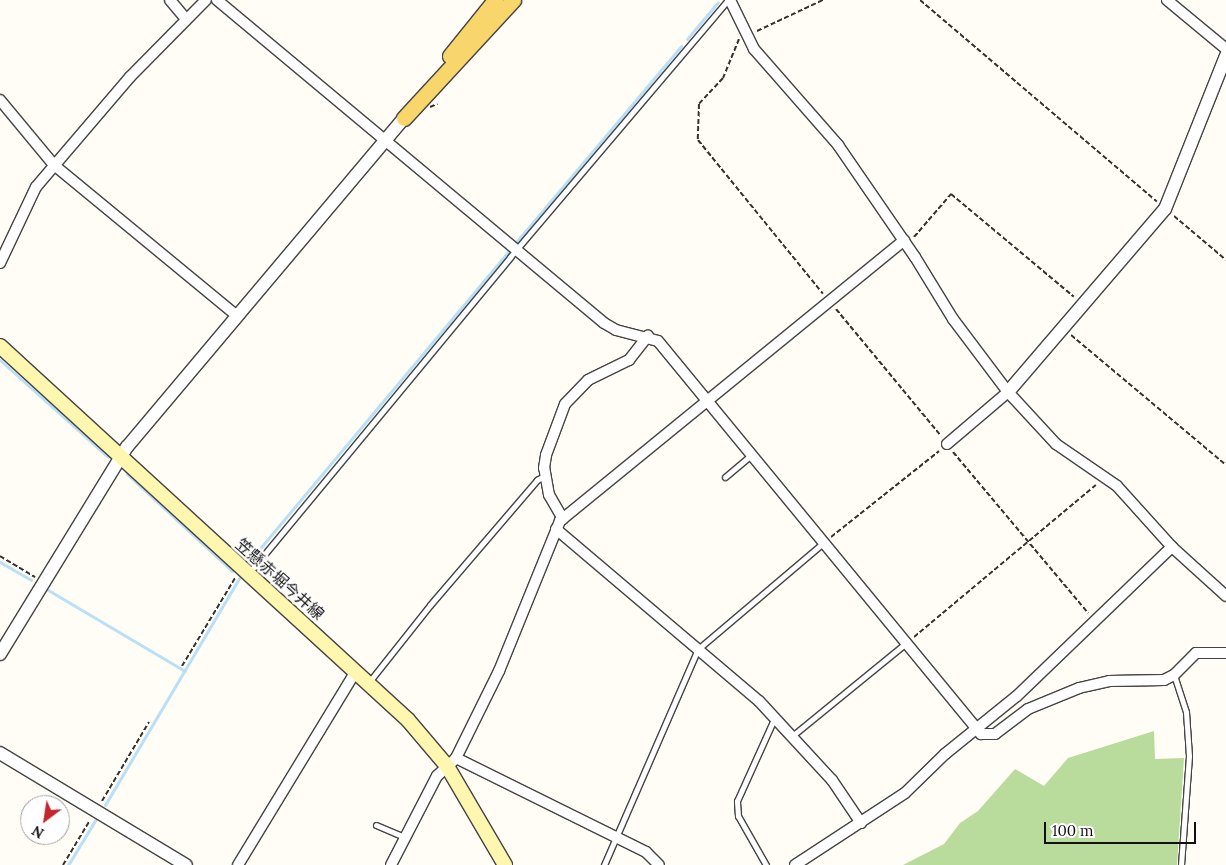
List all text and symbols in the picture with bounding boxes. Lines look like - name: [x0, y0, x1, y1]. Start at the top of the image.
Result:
- street label: 笠懸赤堀今井線: [232, 534, 328, 624]
- north arrow: [20, 795, 70, 845]
- scale bar: [1046, 812, 1198, 844]
- text: 100 m: [1052, 821, 1093, 840]
- text: N: [29, 822, 47, 843]

